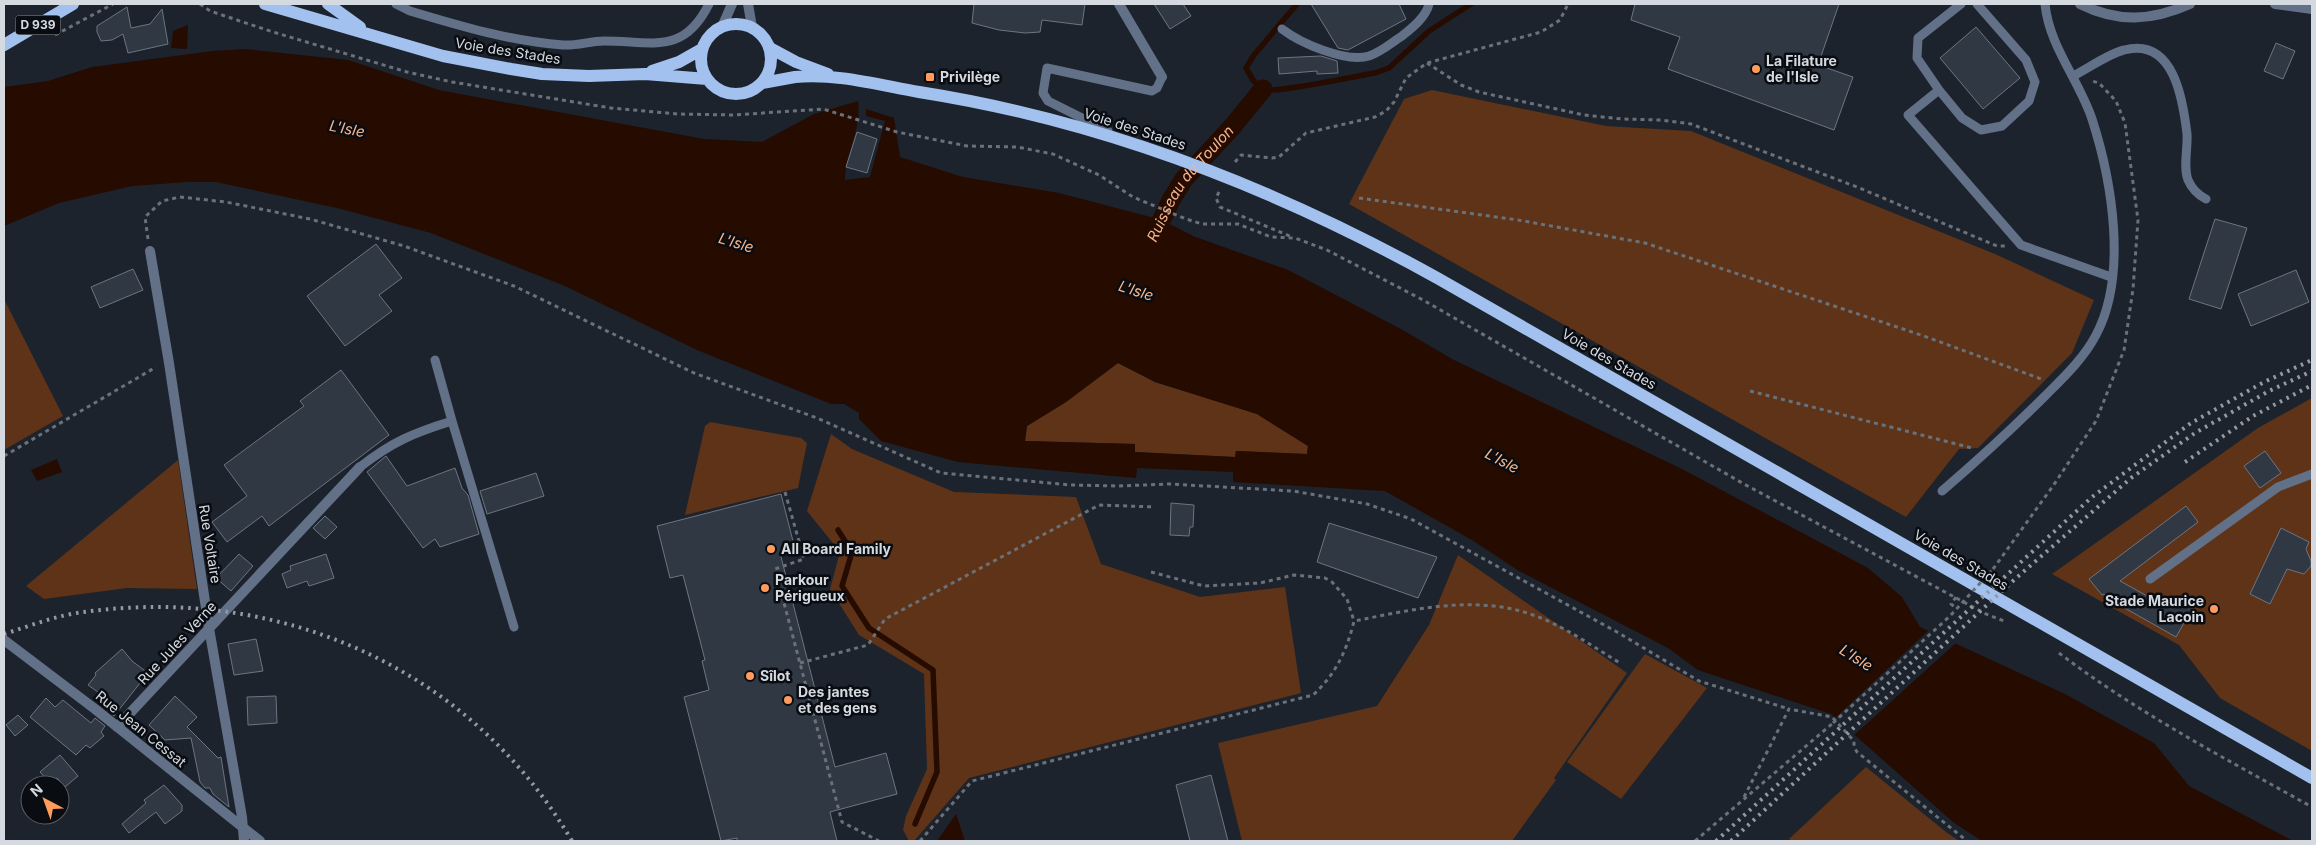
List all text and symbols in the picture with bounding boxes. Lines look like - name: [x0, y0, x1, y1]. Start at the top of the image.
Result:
- road number: D 939: [15, 16, 60, 34]
- street label: Voie des Stades: [454, 34, 562, 67]
- place label: La Filature de l'Isle: [1766, 52, 1837, 85]
- marker: La Filature de l'Isle: [1750, 63, 1762, 75]
- place label: Privilège: [940, 68, 1000, 85]
- marker: Privilège: [924, 71, 936, 83]
- street label: Voie des Stades: [1082, 104, 1188, 153]
- water label: L'Isle: [328, 116, 366, 141]
- water label: Ruisseau du Toulon: [1143, 121, 1238, 245]
- water label: L'Isle: [716, 228, 756, 257]
- water label: L'Isle: [1116, 276, 1156, 305]
- street label: Voie des Stades: [1559, 325, 1660, 393]
- water label: L'Isle: [1482, 444, 1523, 477]
- street label: Rue Voltaire: [196, 503, 225, 584]
- street label: Voie des Stades: [1911, 526, 2012, 594]
- place label: All Board Family: [781, 540, 892, 557]
- marker: All Board Family: [765, 543, 777, 555]
- place label: Parkour Périgueux: [775, 571, 845, 604]
- marker: Parkour Périgueux: [759, 582, 771, 594]
- place label: Stade Maurice Lacoin: [2105, 592, 2204, 625]
- street label: Rue Jules Verne: [134, 598, 220, 688]
- marker: Stade Maurice Lacoin: [2208, 603, 2220, 615]
- water label: L'Isle: [1836, 640, 1876, 675]
- place label: Sîlot: [760, 667, 790, 684]
- marker: Sîlot: [744, 670, 756, 682]
- place label: Des jantes et des gens: [798, 683, 877, 716]
- street label: Rue Jean Cessat: [93, 687, 190, 771]
- marker: Des jantes et des gens: [782, 694, 794, 706]
- north arrow: [20, 775, 70, 825]
- text: N: [27, 780, 46, 800]

